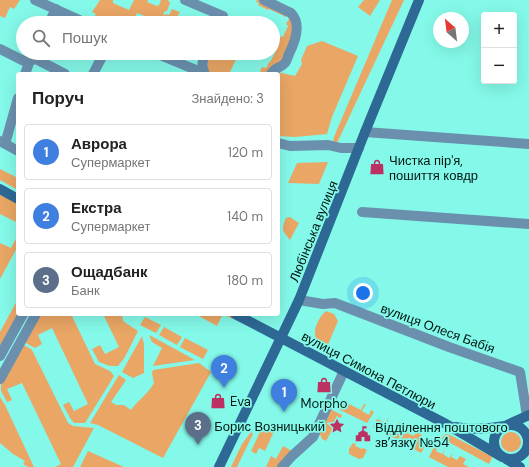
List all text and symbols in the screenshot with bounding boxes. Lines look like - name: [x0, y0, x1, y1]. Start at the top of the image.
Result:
- north arrow: [433, 12, 469, 48]
- map controls: [481, 12, 517, 84]
- button: +: [481, 12, 517, 48]
- search box: [16, 16, 280, 60]
- icon: search: [30, 27, 52, 49]
- text: Пошук: [62, 28, 107, 48]
- button: −: [481, 48, 517, 84]
- text: Поруч: [32, 87, 84, 109]
- text: Знайдено: 3: [191, 90, 264, 107]
- text: Аврора: [71, 134, 127, 154]
- text: 1: [44, 144, 48, 161]
- text: 120 m: [228, 144, 263, 161]
- place label: Чистка пір'я, пошиття ковдр: [389, 152, 478, 184]
- text: Супермаркет: [71, 154, 150, 171]
- shop icon: Чистка пір'я, пошиття ковдр: [368, 158, 386, 176]
- street label: Любінська вулиця: [285, 178, 342, 284]
- text: Екстра: [71, 198, 122, 218]
- text: 2: [42, 208, 50, 225]
- text: 140 m: [227, 208, 263, 225]
- text: Супермаркет: [71, 218, 150, 235]
- text: Ощадбанк: [71, 262, 148, 282]
- text: 3: [42, 272, 50, 289]
- text: 180 m: [227, 272, 263, 289]
- text: Банк: [71, 282, 100, 299]
- your location: [353, 283, 373, 303]
- street label: вулиця Олеся Бабія: [378, 300, 497, 357]
- street label: вулиця Симона Петлюри: [299, 328, 439, 413]
- pin: 2: [211, 355, 237, 388]
- shop icon: Morpho: [315, 376, 333, 394]
- pin: 1: [271, 379, 297, 412]
- shop icon: Eva: [209, 392, 227, 410]
- place label: Eva: [230, 393, 251, 410]
- place label: Morpho: [301, 395, 348, 412]
- pin: 3: [185, 412, 211, 445]
- place icon: Борис Возницький: [328, 417, 346, 435]
- place label: Борис Возницький: [214, 418, 325, 435]
- place label: Відділення поштового зв’язку №54: [375, 419, 508, 451]
- public building icon: Відділення поштового зв’язку №54: [354, 425, 372, 443]

